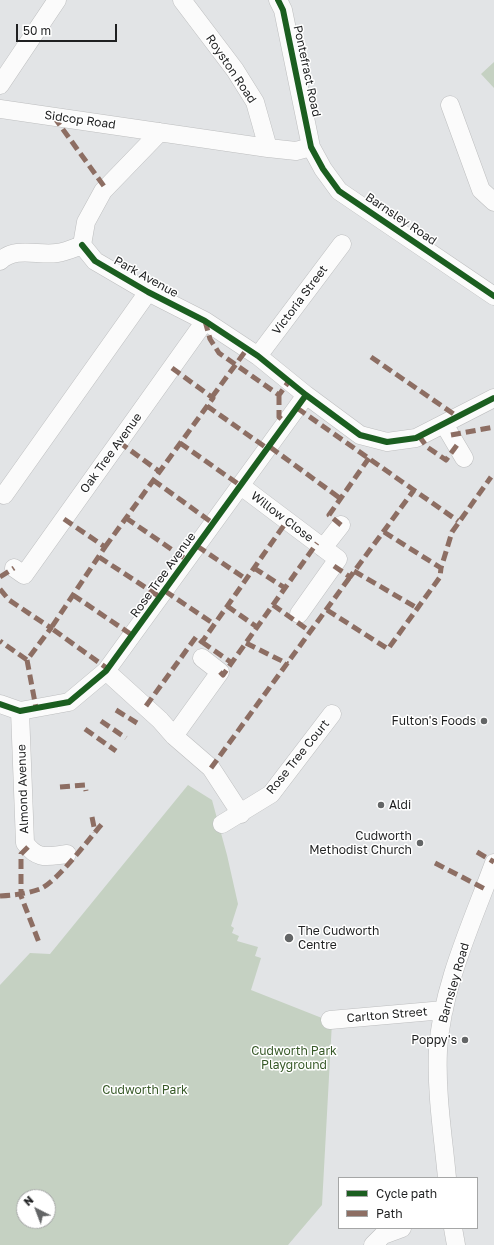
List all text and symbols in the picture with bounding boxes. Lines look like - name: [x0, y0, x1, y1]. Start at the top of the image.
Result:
- scale bar: [18, 16, 119, 42]
- text: 50 m: [23, 23, 51, 38]
- street label: Pontefract Road: [290, 24, 324, 118]
- street label: Royston Road: [203, 32, 259, 106]
- street label: Sidcop Road: [43, 108, 117, 132]
- street label: Barnsley Road: [363, 190, 439, 248]
- street label: Park Avenue: [111, 253, 181, 301]
- street label: Victoria Street: [269, 263, 331, 337]
- street label: Oak Tree Avenue: [77, 410, 145, 496]
- street label: Willow Close: [248, 489, 316, 545]
- street label: Rose Tree Avenue: [127, 530, 199, 620]
- place label: Fulton's Foods: [392, 714, 476, 728]
- marker: Fulton's Foods: [479, 716, 489, 726]
- street label: Rose Tree Court: [264, 717, 332, 797]
- street label: Almond Avenue: [14, 744, 32, 834]
- place label: Aldi: [389, 798, 411, 812]
- marker: Aldi: [376, 800, 386, 810]
- place label: Cudworth Methodist Church: [309, 829, 412, 857]
- marker: Cudworth Methodist Church: [415, 838, 425, 848]
- place label: The Cudworth Centre: [298, 924, 379, 952]
- marker: The Cudworth Centre: [283, 932, 295, 944]
- street label: Barnsley Road: [436, 941, 472, 1025]
- street label: Carlton Street: [346, 1004, 428, 1026]
- place label: Poppy's: [411, 1033, 457, 1047]
- marker: Poppy's: [460, 1035, 470, 1045]
- park label: Cudworth Park Playground: [251, 1044, 337, 1072]
- park label: Cudworth Park: [102, 1083, 188, 1097]
- legend: [338, 1177, 478, 1229]
- text: Cycle path: [376, 1186, 437, 1201]
- north arrow: [16, 1189, 56, 1229]
- text: N: [21, 1193, 36, 1208]
- text: Path: [376, 1206, 403, 1221]

